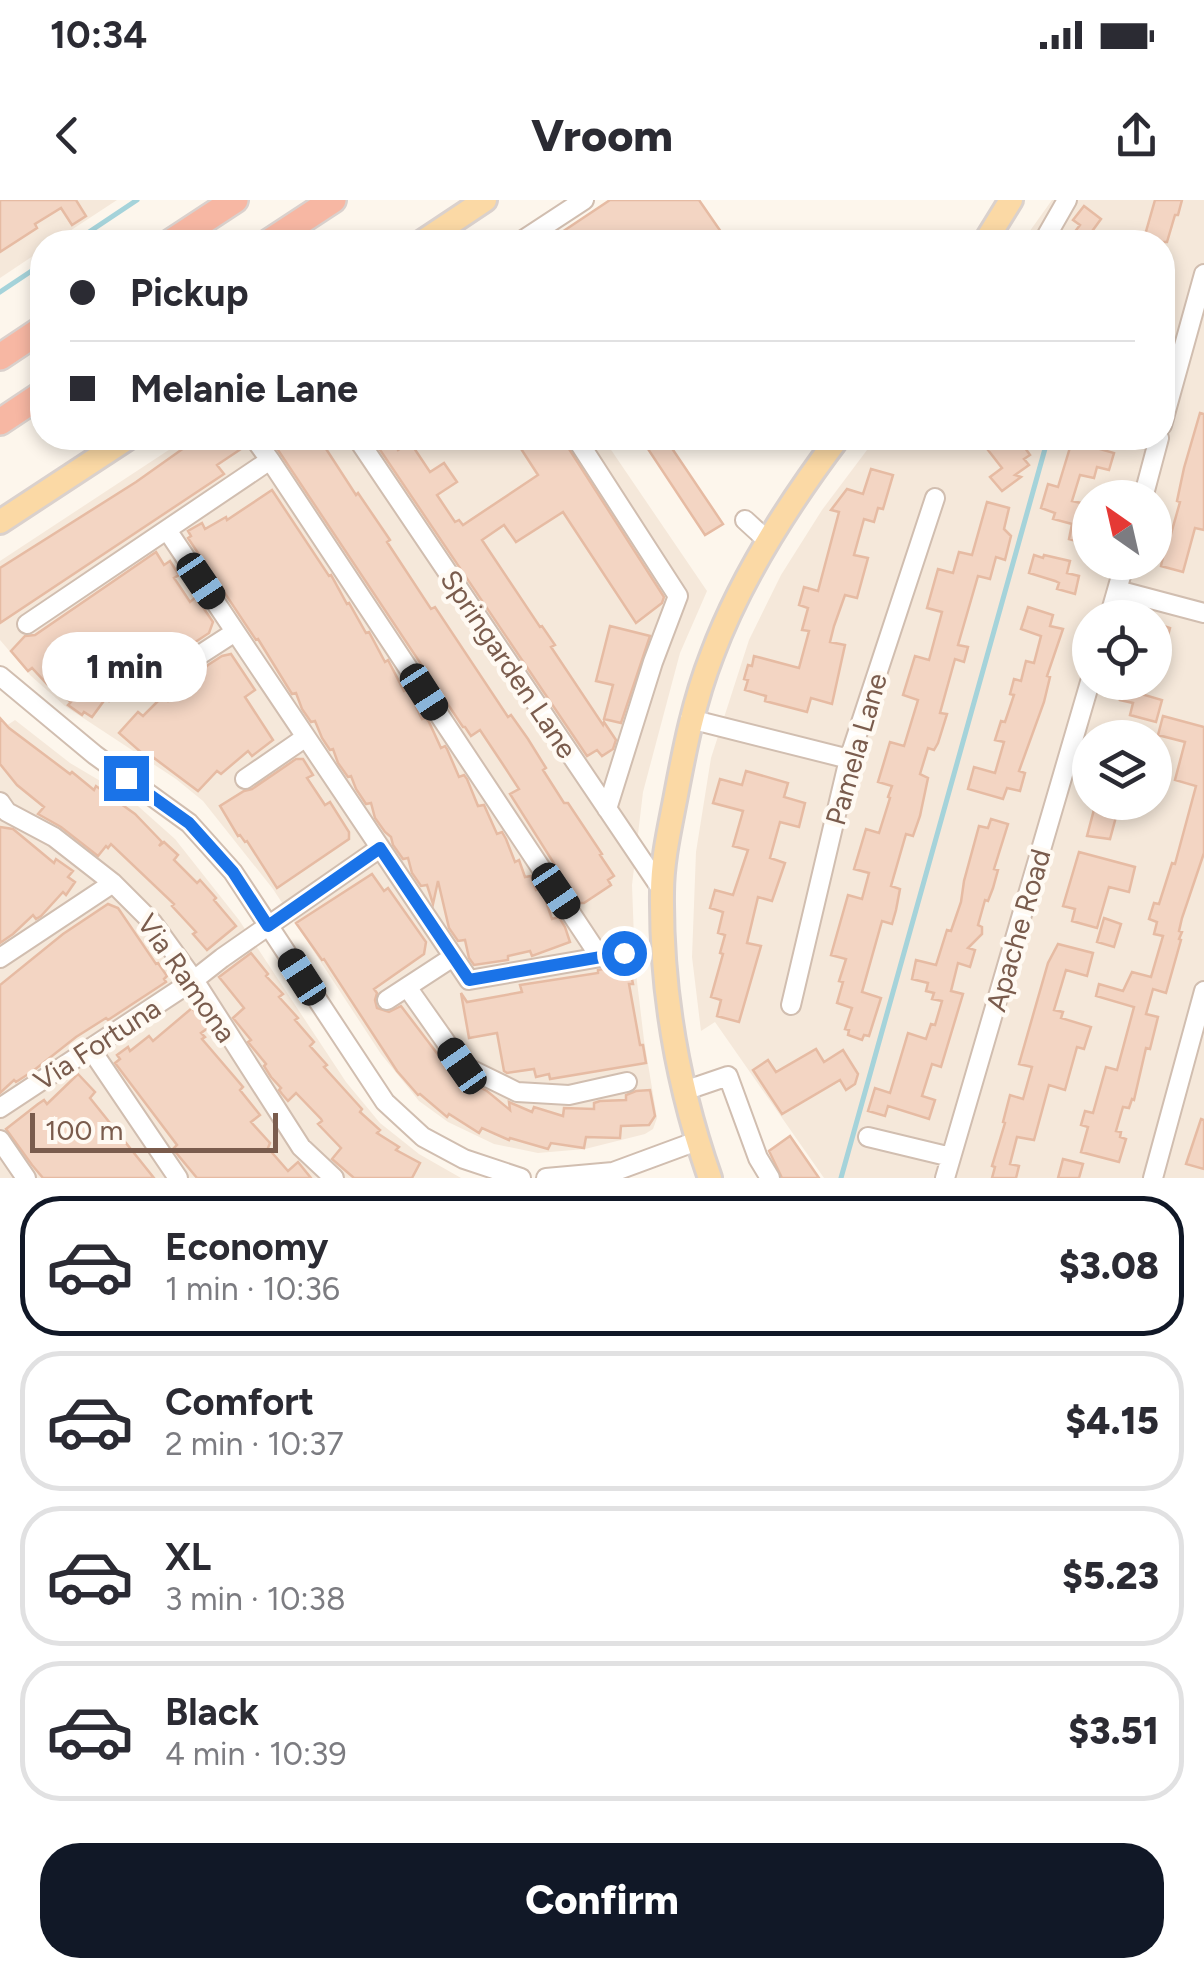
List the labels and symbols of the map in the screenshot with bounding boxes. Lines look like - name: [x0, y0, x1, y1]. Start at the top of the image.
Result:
- north arrow: [1072, 480, 1172, 580]
- car: [172, 548, 230, 614]
- street label: Springarden Lane: [434, 564, 584, 764]
- callout: 1 min: [44, 633, 208, 703]
- car: [395, 659, 453, 725]
- street label: Pamela Lane: [818, 669, 894, 829]
- route end: [104, 756, 149, 801]
- street label: Apache Road: [979, 845, 1057, 1015]
- car: [527, 858, 585, 924]
- street label: Via Ramona: [130, 907, 244, 1049]
- route start: [602, 931, 647, 976]
- car: [273, 944, 331, 1010]
- street label: Via Fortuna: [27, 991, 167, 1097]
- car: [433, 1033, 491, 1099]
- scale bar: [30, 1108, 278, 1153]

